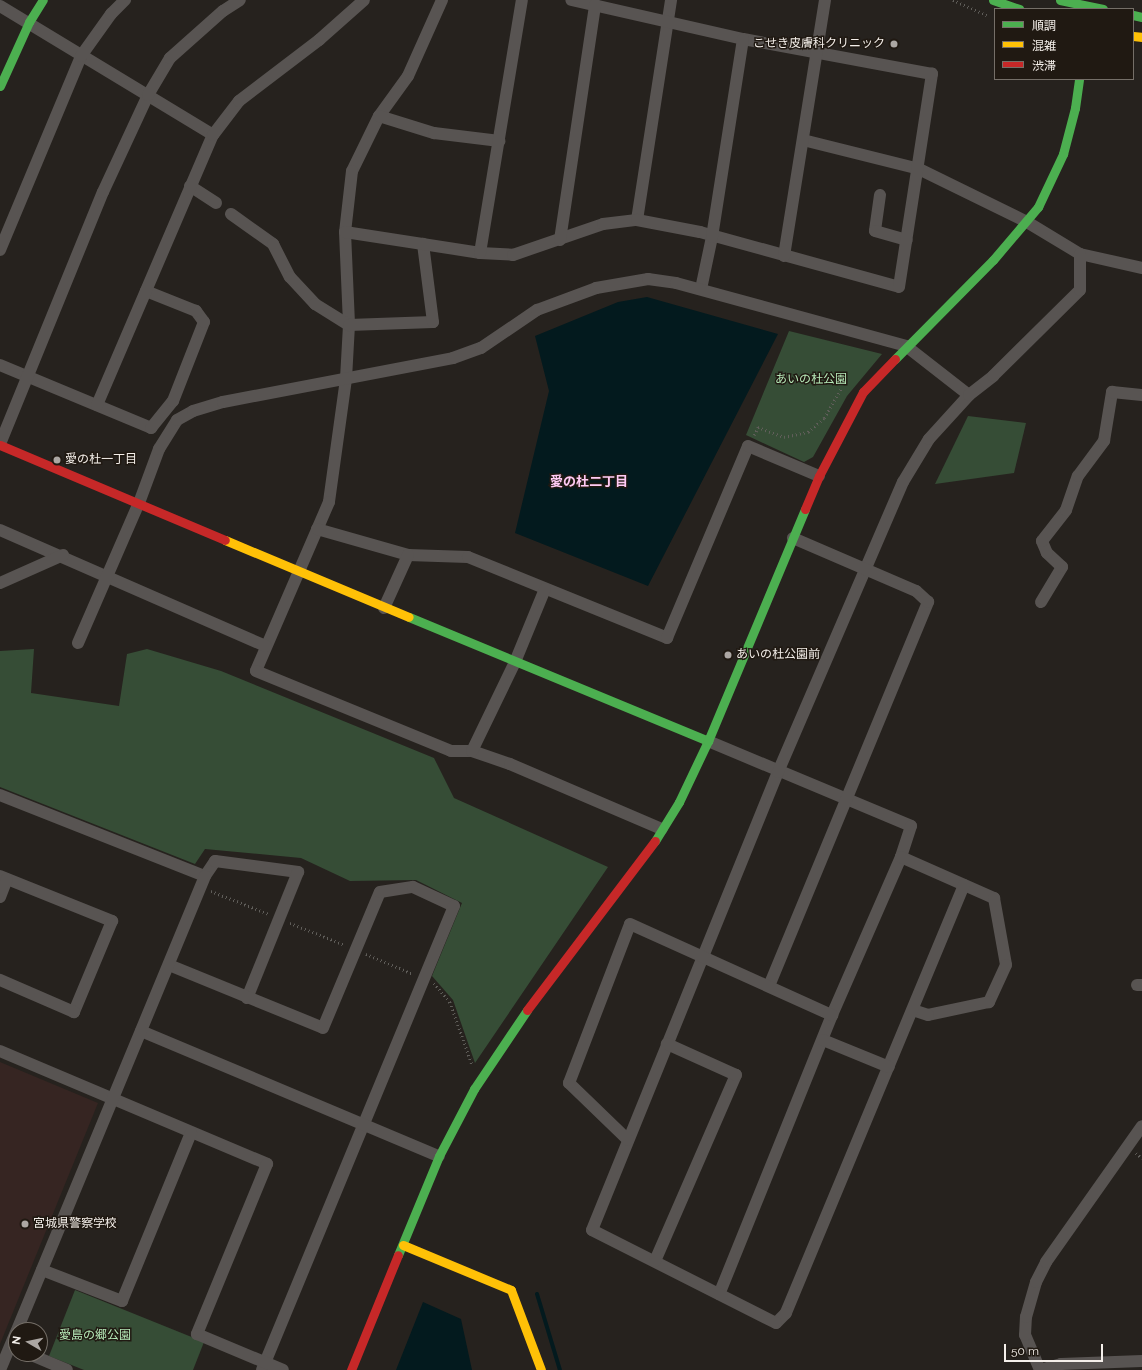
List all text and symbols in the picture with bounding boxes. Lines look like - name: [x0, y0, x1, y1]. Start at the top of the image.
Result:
- legend: [994, 8, 1134, 80]
- text: 順調: [1032, 19, 1056, 33]
- place label: こせき皮膚科クリニック: [753, 37, 885, 51]
- marker: こせき皮膚科クリニック: [888, 38, 900, 50]
- text: 混雑: [1032, 39, 1056, 53]
- text: 渋滞: [1032, 59, 1056, 73]
- park label: あいの杜公園: [775, 373, 847, 387]
- place label: 愛の杜一丁目: [65, 453, 137, 467]
- marker: 愛の杜一丁目: [52, 455, 62, 465]
- district label: 愛の杜二丁目: [550, 474, 628, 490]
- place label: あいの杜公園前: [736, 648, 820, 662]
- marker: あいの杜公園前: [723, 650, 733, 660]
- place label: 宮城県警察学校: [33, 1217, 117, 1231]
- marker: 宮城県警察学校: [20, 1219, 30, 1229]
- north arrow: [8, 1322, 48, 1362]
- park label: 愛島の郷公園: [59, 1329, 131, 1343]
- text: N: [10, 1335, 24, 1345]
- scale bar: [1006, 1336, 1105, 1362]
- text: 50 m: [1011, 1344, 1039, 1358]

